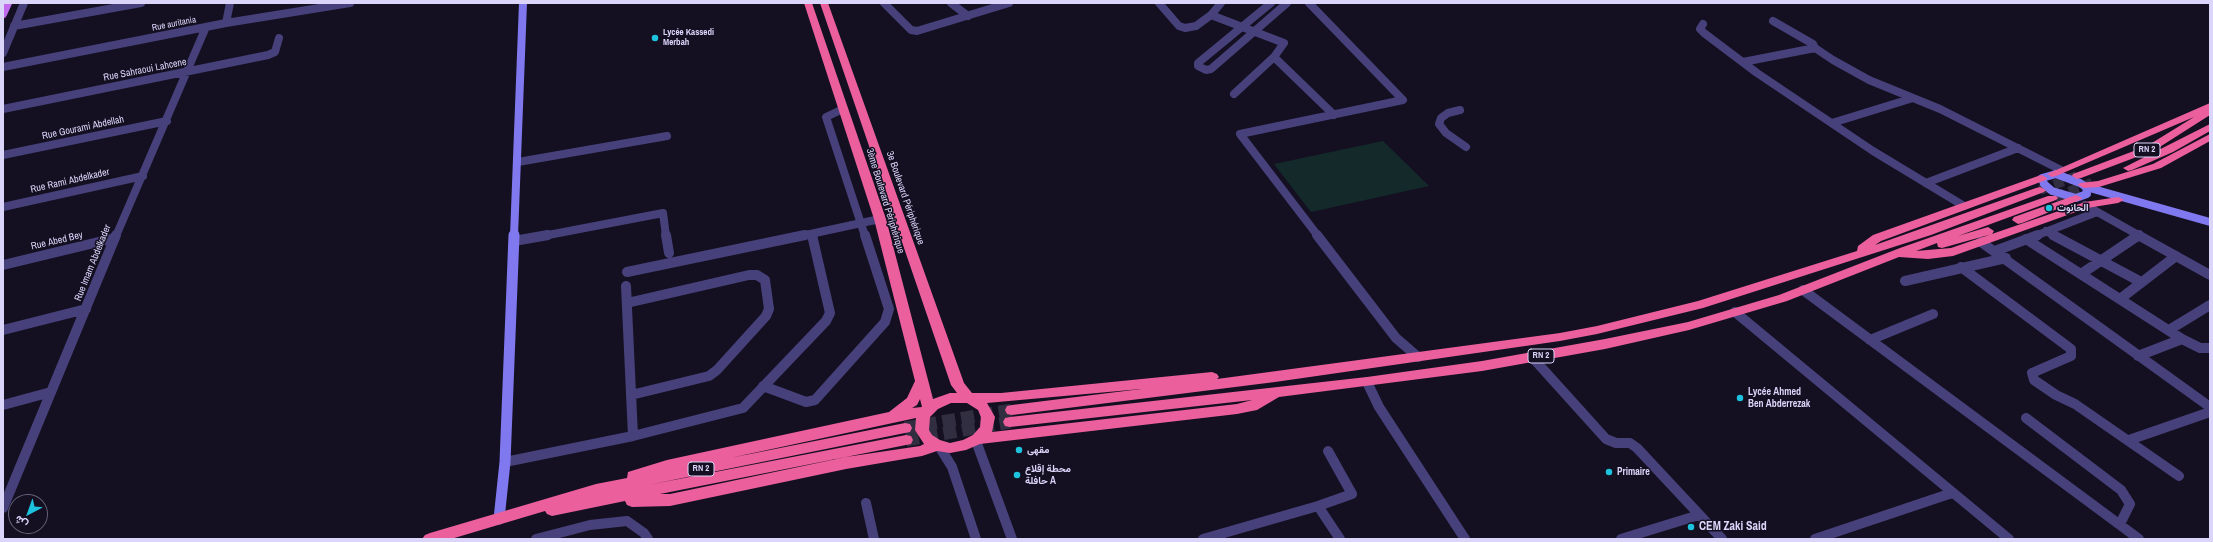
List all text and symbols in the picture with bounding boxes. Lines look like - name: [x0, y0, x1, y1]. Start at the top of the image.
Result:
- street label: Rue auritania: [151, 14, 197, 34]
- place label: Lycée Kassedi Merbah: [663, 28, 714, 49]
- marker: Lycée Kassedi Merbah: [650, 33, 660, 43]
- street label: Rue Sahraoui Lahcene: [102, 56, 188, 84]
- street label: Rue Gourami Abdellah: [41, 113, 125, 143]
- road number: RN 2: [2134, 143, 2160, 157]
- street label: 3ème Boulevard Périphérique: [863, 147, 907, 255]
- street label: 3e Boulevard Périphérique: [883, 150, 927, 246]
- street label: Rue Rami Abdelkader: [29, 166, 111, 196]
- place label: الحانوت: [2057, 202, 2089, 214]
- marker: الحانوت: [2044, 203, 2054, 213]
- street label: Rue Imam Abdelkader: [72, 223, 114, 303]
- street label: Rue Abed Bey: [30, 229, 84, 253]
- road number: RN 2: [1528, 349, 1554, 363]
- place label: Lycée Ahmed Ben Abderrezak: [1748, 386, 1810, 410]
- marker: Lycée Ahmed Ben Abderrezak: [1735, 393, 1745, 403]
- place label: مقهى: [1027, 444, 1049, 456]
- marker: مقهى: [1014, 445, 1024, 455]
- road number: RN 2: [688, 462, 714, 476]
- place label: محطة إقلاع حافلة A: [1025, 463, 1071, 486]
- place label: Primaire: [1617, 466, 1650, 478]
- marker: Primaire: [1604, 467, 1614, 477]
- marker: محطة إقلاع حافلة A: [1012, 470, 1022, 480]
- north arrow: [8, 494, 48, 534]
- text: ش: [11, 513, 30, 532]
- place label: CEM Zaki Said: [1699, 520, 1767, 534]
- marker: CEM Zaki Said: [1686, 522, 1696, 532]

